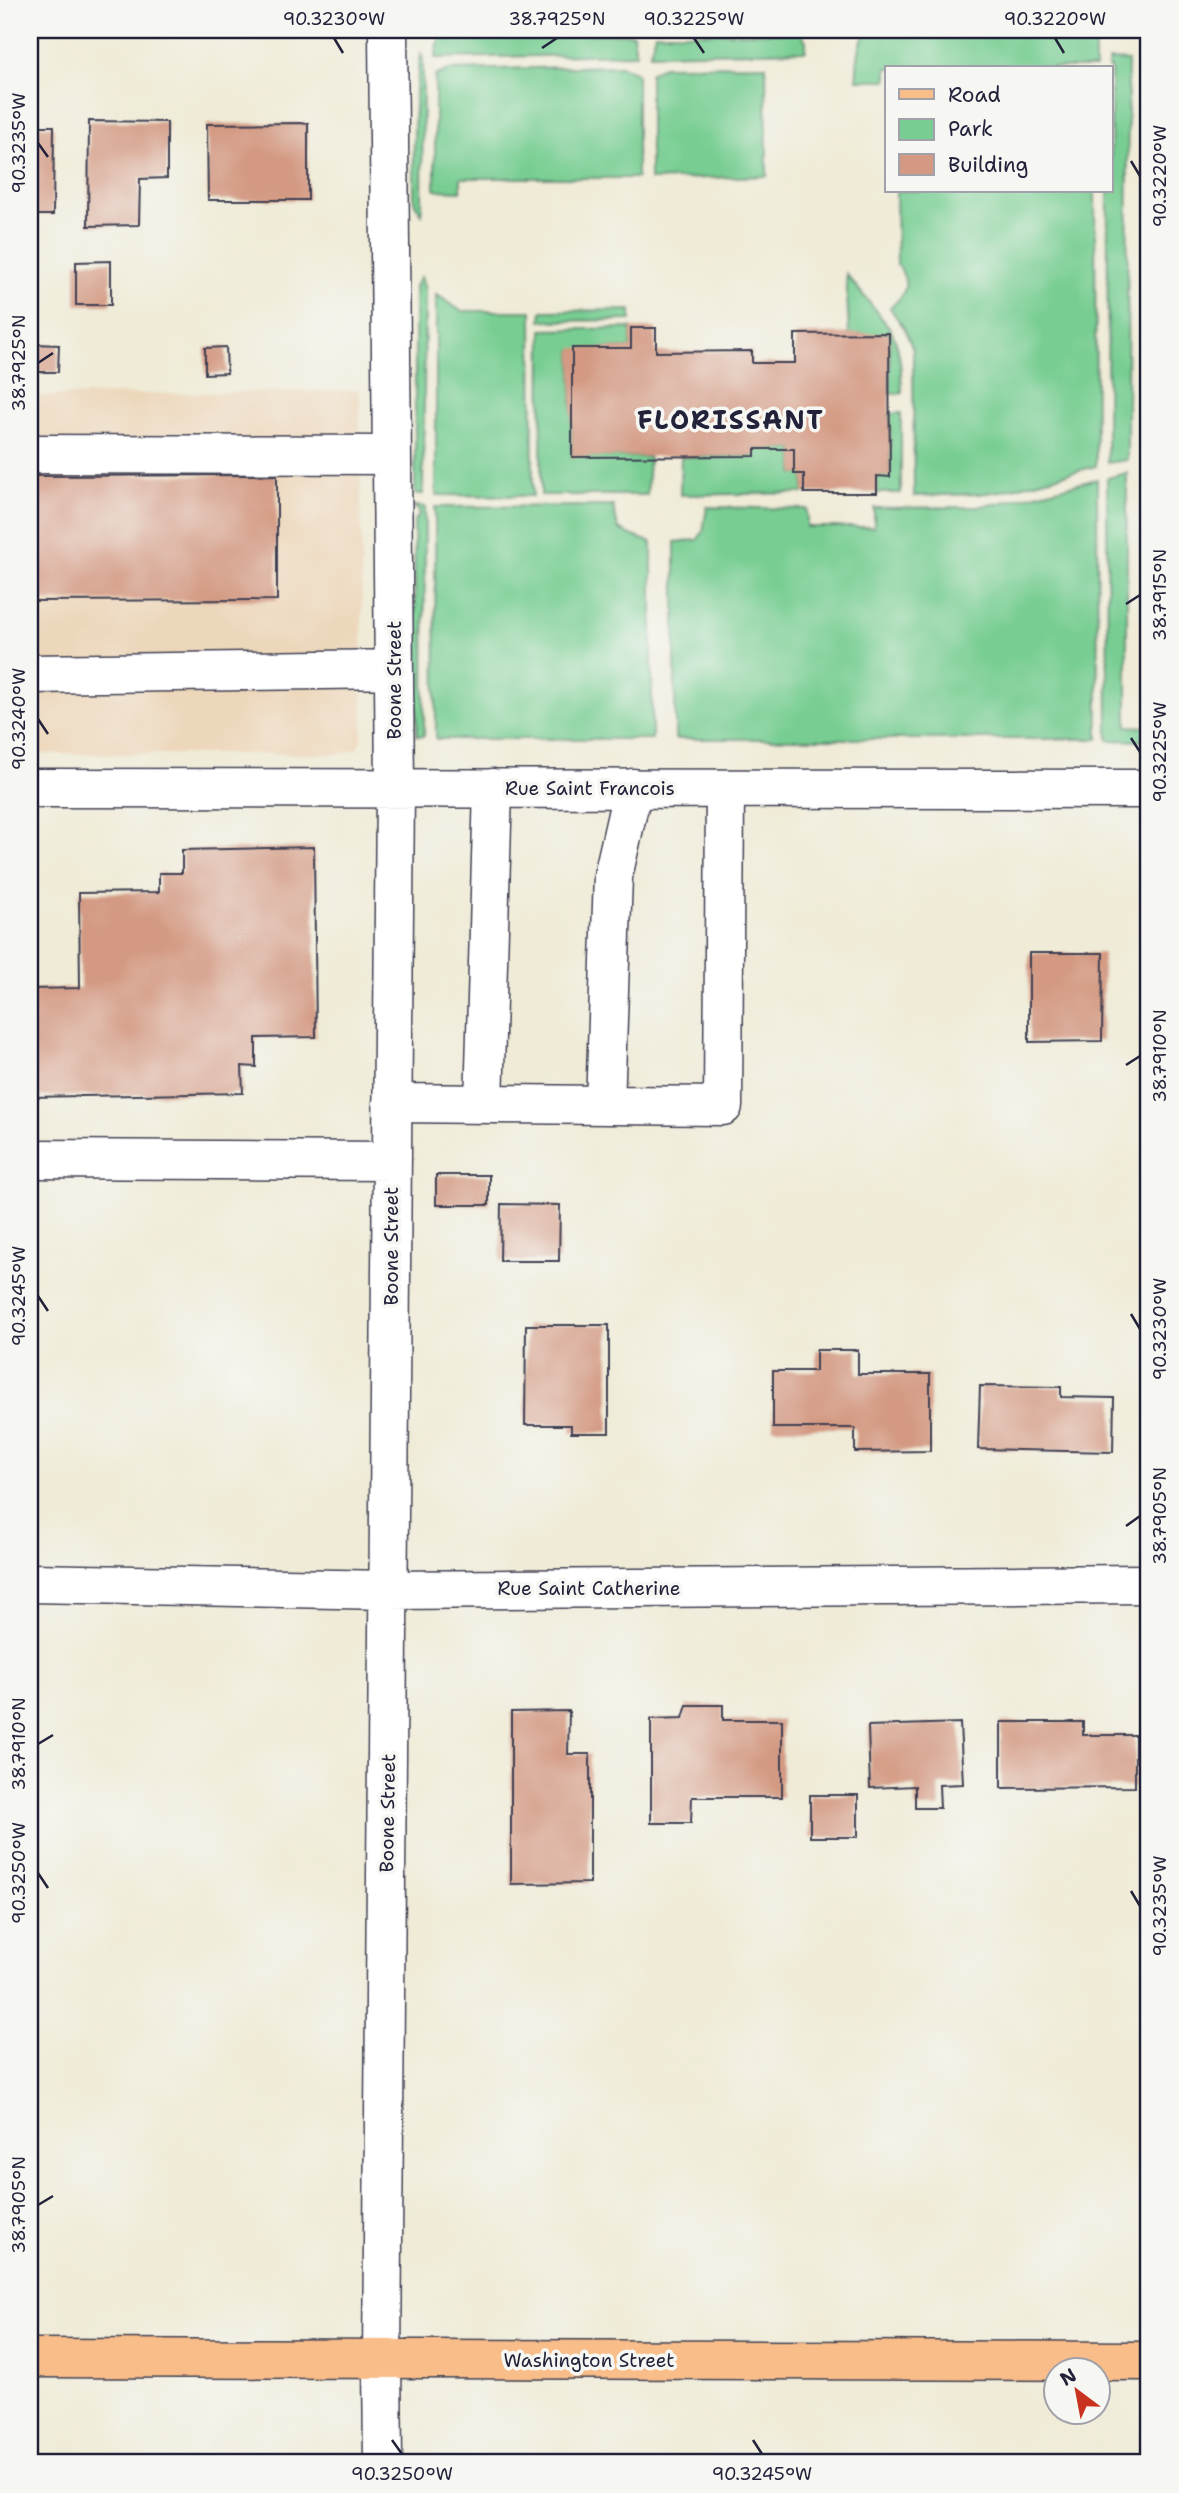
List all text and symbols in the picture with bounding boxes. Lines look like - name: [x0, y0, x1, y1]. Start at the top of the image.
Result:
- text: 90.3230°W: [283, 7, 385, 31]
- text: 38.7925°N: [509, 7, 605, 31]
- text: 90.3225°W: [643, 7, 745, 31]
- text: 90.3220°W: [1004, 7, 1106, 31]
- legend: [885, 66, 1112, 192]
- text: Road: [948, 81, 1001, 109]
- text: 90.3235°W: [7, 93, 31, 193]
- text: Park: [948, 115, 993, 143]
- text: 90.3220°W: [1148, 125, 1172, 227]
- text: Building: [948, 151, 1028, 179]
- text: 38.7925°N: [7, 315, 31, 411]
- district label: FLORISSANT: [637, 402, 825, 437]
- text: 38.7915°N: [1148, 549, 1172, 641]
- street label: Boone Street: [382, 621, 407, 739]
- text: 90.3240°W: [7, 668, 31, 770]
- text: 90.3225°W: [1148, 701, 1172, 803]
- street label: Rue Saint Francois: [505, 776, 675, 801]
- text: 38.7910°N: [1148, 1009, 1172, 1103]
- street label: Boone Street: [379, 1187, 404, 1305]
- text: 90.3245°W: [7, 1246, 31, 1346]
- text: 90.3230°W: [1148, 1278, 1172, 1380]
- text: 38.7905°N: [1148, 1467, 1172, 1565]
- street label: Rue Saint Catherine: [498, 1576, 680, 1601]
- text: 38.7910°N: [7, 1697, 31, 1791]
- street label: Boone Street: [374, 1753, 401, 1873]
- text: 90.3250°W: [7, 1822, 31, 1924]
- text: 90.3235°W: [1148, 1856, 1172, 1956]
- text: 38.7905°N: [7, 2156, 31, 2254]
- street label: Washington Street: [503, 2348, 675, 2373]
- north arrow: [1042, 2356, 1112, 2426]
- text: N: [1055, 2362, 1081, 2392]
- text: 90.3250°W: [351, 2462, 453, 2486]
- text: 90.3245°W: [712, 2462, 812, 2486]

